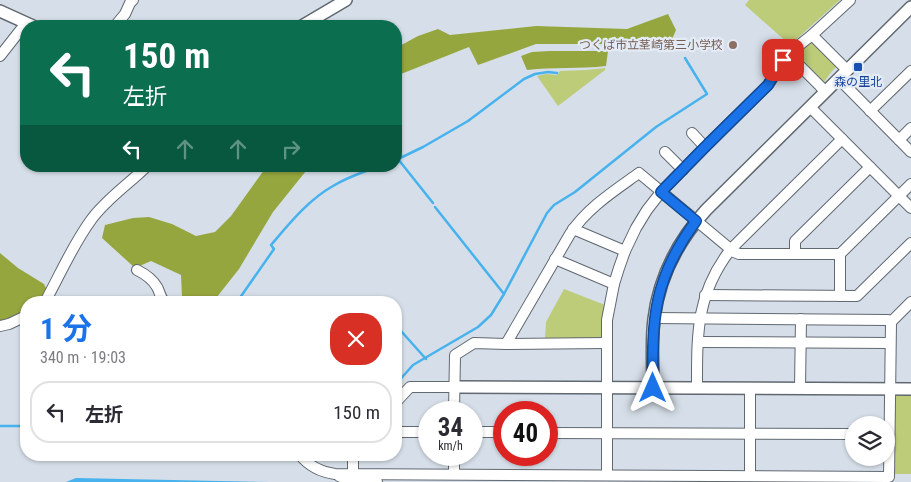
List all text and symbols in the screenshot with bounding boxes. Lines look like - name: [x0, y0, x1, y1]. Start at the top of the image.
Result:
- text: 150 m: [123, 36, 210, 77]
- place label: つくば市立茎崎第三小学校: [579, 38, 723, 52]
- marker: つくば市立茎崎第三小学校: [727, 39, 739, 51]
- pin: [762, 39, 804, 81]
- icon: left: [40, 40, 105, 105]
- icon: arrive: [769, 46, 797, 74]
- marker: 森の里北: [852, 61, 864, 73]
- place label: 森の里北: [834, 75, 882, 89]
- text: 左折: [123, 84, 167, 109]
- icon: left: [118, 135, 146, 163]
- icon: ahead: [171, 135, 199, 163]
- icon: ahead: [224, 135, 252, 163]
- icon: right: [277, 135, 305, 163]
- text: 1 分: [40, 311, 92, 346]
- button: close: [330, 313, 382, 365]
- text: 340 m · 19:03: [40, 348, 126, 367]
- position arrow: [626, 361, 678, 413]
- icon: left: [42, 398, 70, 426]
- text: 150 m: [333, 401, 380, 424]
- speed limit sign: 40: [493, 401, 558, 466]
- text: 左折: [85, 403, 123, 426]
- text: 34: [438, 413, 463, 442]
- map controls: [845, 416, 895, 466]
- button: layers: [845, 416, 895, 466]
- text: km/h: [438, 439, 463, 453]

